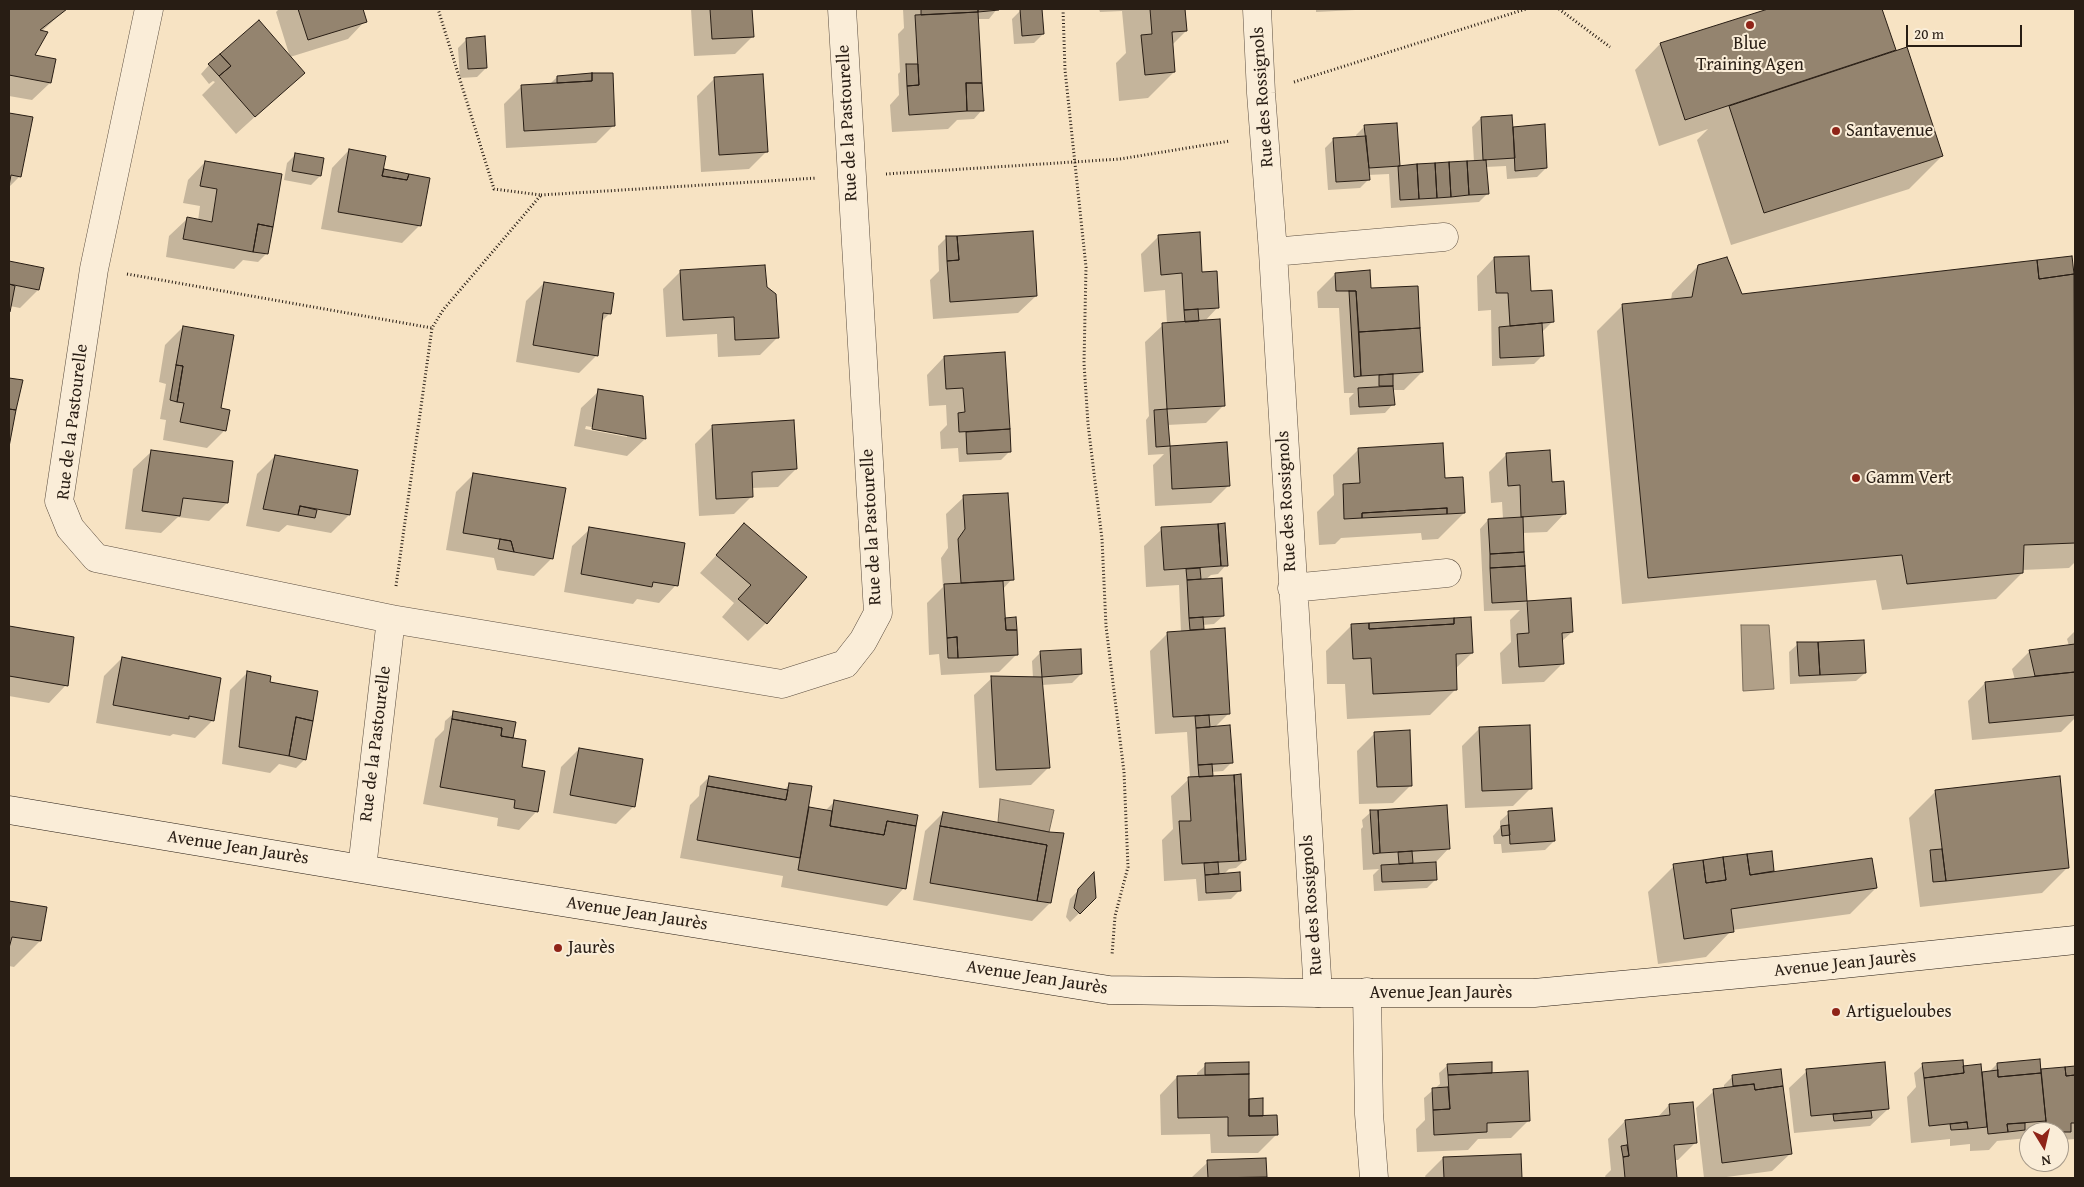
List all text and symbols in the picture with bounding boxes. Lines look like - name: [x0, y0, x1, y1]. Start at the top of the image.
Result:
- scale bar: [1909, 15, 2025, 47]
- marker: Blue Training Agen: [1744, 19, 1756, 31]
- text: 20 m: [1914, 23, 1944, 44]
- street label: Rue des Rossignols: [1247, 26, 1279, 168]
- place label: Blue Training Agen: [1696, 33, 1804, 76]
- street label: Rue de la Pastourelle: [833, 44, 863, 202]
- place label: Santavenue: [1846, 120, 1933, 142]
- marker: Santavenue: [1830, 125, 1842, 137]
- street label: Rue de la Pastourelle: [53, 343, 93, 501]
- street label: Rue des Rossignols: [1273, 430, 1301, 572]
- street label: Rue de la Pastourelle: [857, 448, 887, 606]
- place label: Gamm Vert: [1866, 467, 1951, 489]
- marker: Gamm Vert: [1850, 472, 1862, 484]
- street label: Rue de la Pastourelle: [356, 665, 396, 823]
- street label: Avenue Jean Jaurès: [166, 826, 310, 870]
- street label: Rue des Rossignols: [1296, 834, 1328, 976]
- street label: Avenue Jean Jaurès: [565, 892, 709, 936]
- place label: Jaurès: [568, 937, 615, 959]
- marker: Jaurès: [552, 942, 564, 954]
- street label: Avenue Jean Jaurès: [1773, 946, 1917, 982]
- street label: Avenue Jean Jaurès: [965, 956, 1109, 1000]
- street label: Avenue Jean Jaurès: [1370, 982, 1512, 1004]
- place label: Artigueloubes: [1846, 1001, 1952, 1023]
- marker: Artigueloubes: [1830, 1006, 1842, 1018]
- north arrow: [2019, 1122, 2069, 1172]
- text: N: [2040, 1150, 2052, 1171]

